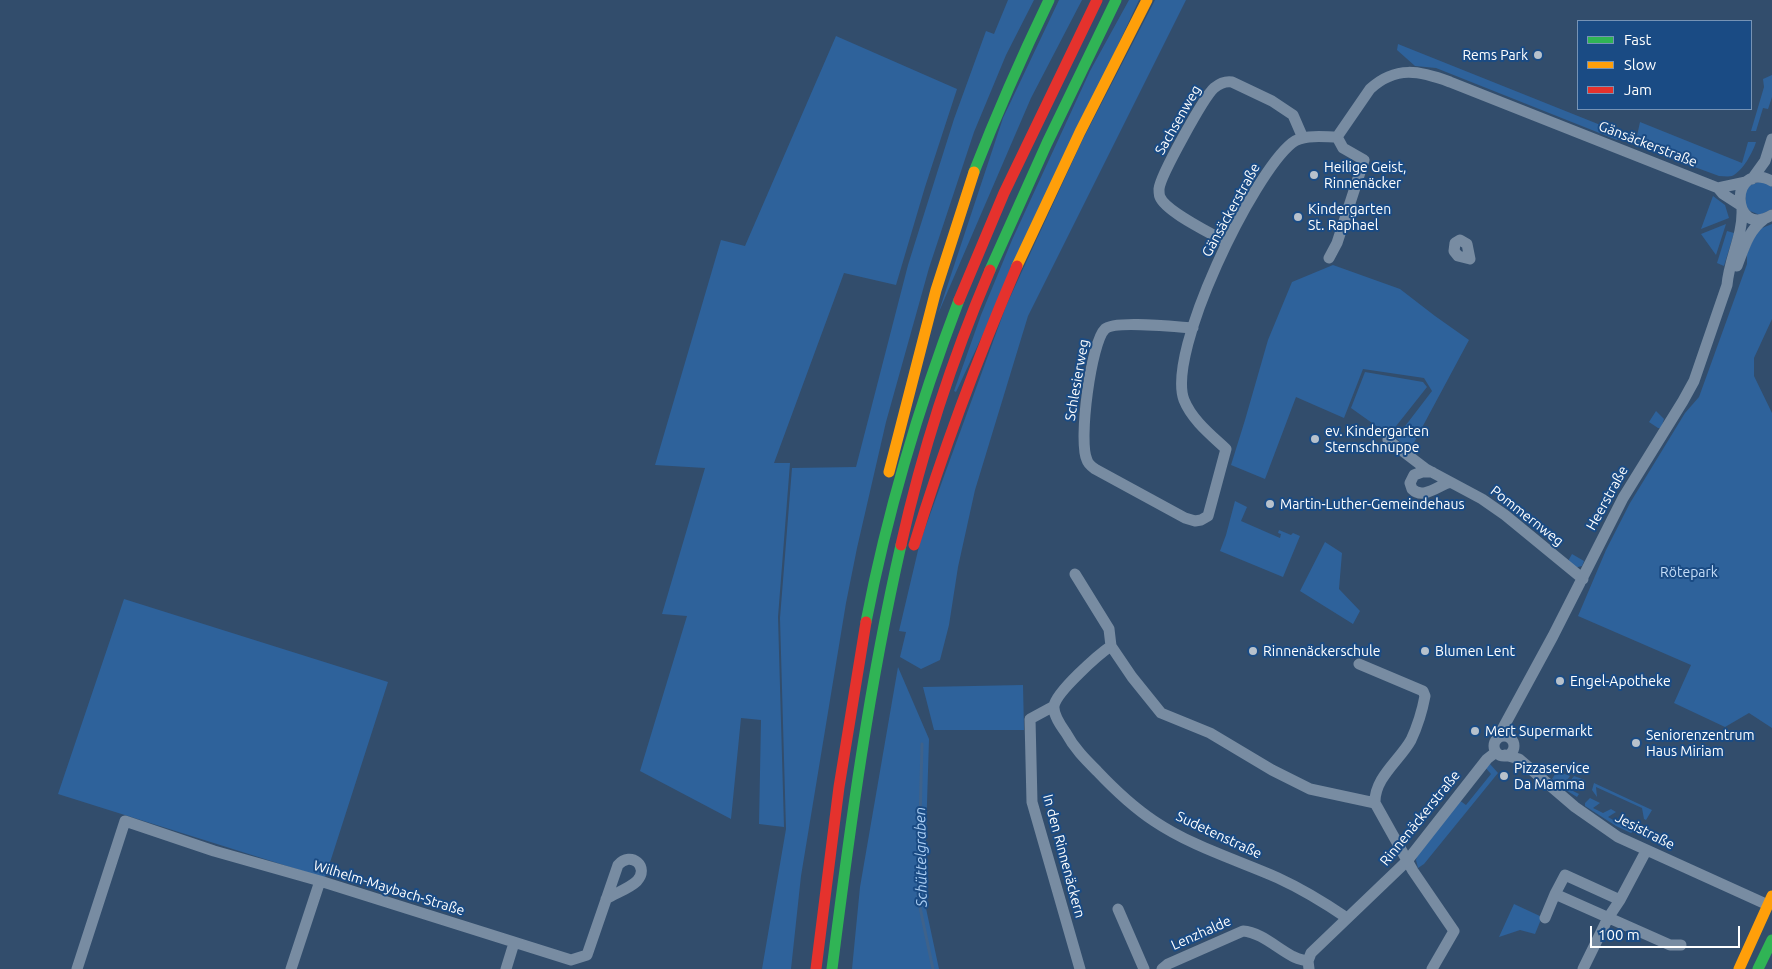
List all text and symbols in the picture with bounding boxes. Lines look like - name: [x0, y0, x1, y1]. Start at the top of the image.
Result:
- legend: [1577, 20, 1752, 110]
- text: Fast: [1624, 31, 1651, 48]
- place label: Rems Park: [1462, 47, 1528, 63]
- marker: Rems Park: [1532, 49, 1544, 61]
- text: Slow: [1624, 56, 1656, 73]
- text: Jam: [1624, 81, 1652, 98]
- street label: Sachsenweg: [1151, 82, 1205, 158]
- street label: Gänsäckerstraße: [1596, 117, 1700, 171]
- place label: Heilige Geist, Rinnenäcker: [1324, 159, 1407, 192]
- street label: Gänsäckerstraße: [1198, 160, 1264, 260]
- marker: Heilige Geist, Rinnenäcker: [1308, 169, 1320, 181]
- place label: Kindergarten St. Raphael: [1308, 201, 1391, 233]
- marker: Kindergarten St. Raphael: [1292, 211, 1304, 223]
- street label: Schlesierweg: [1062, 338, 1092, 422]
- place label: ev. Kindergarten Sternschnuppe: [1325, 423, 1429, 456]
- marker: ev. Kindergarten Sternschnuppe: [1309, 433, 1321, 445]
- street label: Heerstraße: [1583, 463, 1631, 533]
- street label: Pommernweg: [1487, 482, 1567, 550]
- place label: Martin-Luther-Gemeindehaus: [1280, 496, 1464, 512]
- marker: Martin-Luther-Gemeindehaus: [1264, 498, 1276, 510]
- park label: Rötepark: [1660, 564, 1718, 580]
- place label: Rinnenäckerschule: [1263, 643, 1380, 659]
- place label: Blumen Lent: [1435, 643, 1515, 659]
- marker: Rinnenäckerschule: [1247, 645, 1259, 657]
- marker: Blumen Lent: [1419, 645, 1431, 657]
- place label: Engel-Apotheke: [1570, 673, 1671, 689]
- marker: Engel-Apotheke: [1554, 675, 1566, 687]
- place label: Mert Supermarkt: [1485, 723, 1593, 739]
- marker: Mert Supermarkt: [1469, 725, 1481, 737]
- place label: Seniorenzentrum Haus Miriam: [1646, 727, 1755, 760]
- marker: Seniorenzentrum Haus Miriam: [1630, 737, 1642, 749]
- place label: Pizzaservice Da Mamma: [1514, 760, 1590, 792]
- street label: Rinnenäckerstraße: [1376, 767, 1464, 869]
- marker: Pizzaservice Da Mamma: [1498, 770, 1510, 782]
- street label: In den Rinnenäckern: [1039, 792, 1089, 920]
- water label: Schüttelgraben: [911, 807, 931, 907]
- street label: Sudetenstraße: [1173, 808, 1265, 862]
- street label: Jesistraße: [1613, 809, 1677, 853]
- street label: Wilhelm-Maybach-Straße: [311, 857, 467, 919]
- street label: Lenzhalde: [1168, 912, 1234, 954]
- scale bar: [1592, 916, 1742, 948]
- text: 100 m: [1598, 926, 1640, 943]

